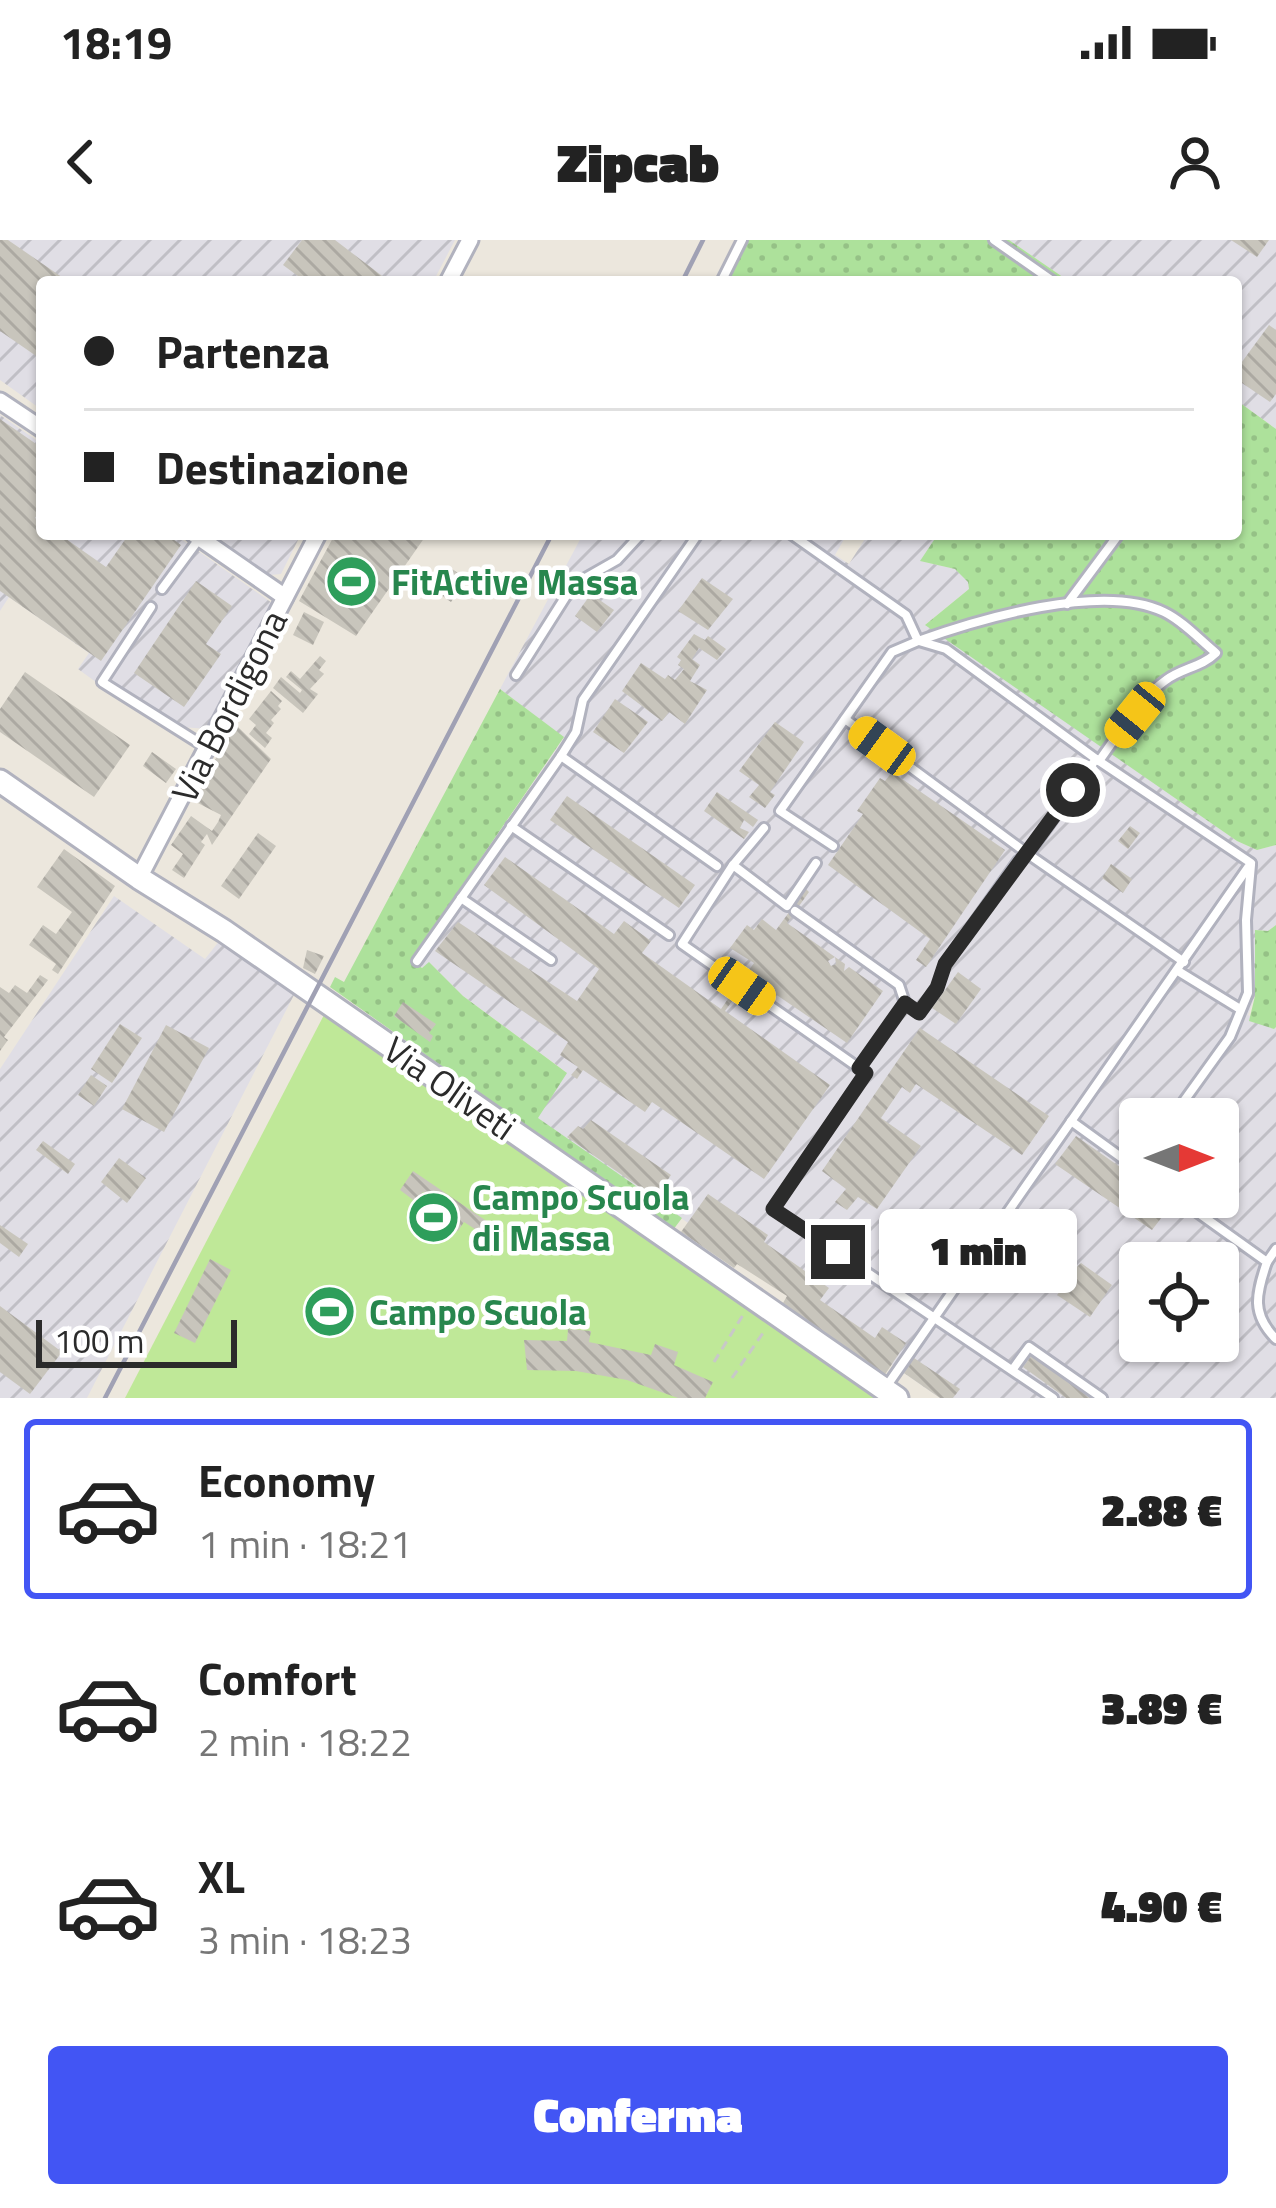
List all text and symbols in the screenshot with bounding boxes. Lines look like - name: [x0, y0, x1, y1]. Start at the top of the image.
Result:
- text: 18:19: [60, 8, 172, 76]
- text: Zipcab: [557, 121, 719, 203]
- icon: back: [48, 129, 114, 195]
- icon: person: [1162, 129, 1228, 195]
- text: Partenza: [156, 317, 330, 385]
- text: Destinazione: [156, 433, 409, 501]
- sports icon: FitActive Massa: [324, 554, 380, 610]
- place label: FitActive Massa: [391, 554, 638, 609]
- street label: Via Bordigona: [156, 600, 301, 812]
- car: [1098, 676, 1172, 754]
- car: [842, 710, 922, 782]
- route start: [1046, 763, 1100, 817]
- car: [702, 951, 782, 1021]
- street label: Via Oliveti: [373, 1022, 528, 1153]
- north arrow: [1119, 1098, 1239, 1218]
- map controls: [1119, 1098, 1239, 1362]
- place label: Campo Scuola di Massa: [472, 1169, 690, 1265]
- sports icon: Campo Scuola di Massa: [405, 1190, 461, 1246]
- callout: 1 min: [880, 1210, 1078, 1294]
- text: 1 min: [930, 1221, 1026, 1280]
- route end: [811, 1225, 865, 1279]
- button: locate: [1119, 1242, 1239, 1362]
- sports icon: Campo Scuola: [302, 1284, 358, 1340]
- place label: Campo Scuola: [369, 1284, 587, 1339]
- scale bar: [36, 1314, 237, 1367]
- text: 100 m: [54, 1316, 144, 1366]
- text: Economy: [198, 1446, 375, 1514]
- icon: car: [54, 1455, 162, 1563]
- text: 2.88 €: [1101, 1475, 1222, 1543]
- text: 1 min · 18:21: [198, 1514, 412, 1573]
- text: Comfort: [198, 1644, 357, 1712]
- icon: car: [54, 1653, 162, 1761]
- text: 3.89 €: [1101, 1673, 1222, 1741]
- text: 2 min · 18:22: [198, 1712, 412, 1771]
- text: XL: [198, 1842, 245, 1910]
- icon: car: [54, 1851, 162, 1959]
- text: 4.90 €: [1101, 1871, 1222, 1939]
- text: 3 min · 18:23: [198, 1910, 412, 1969]
- button: Conferma: [48, 2046, 1228, 2184]

